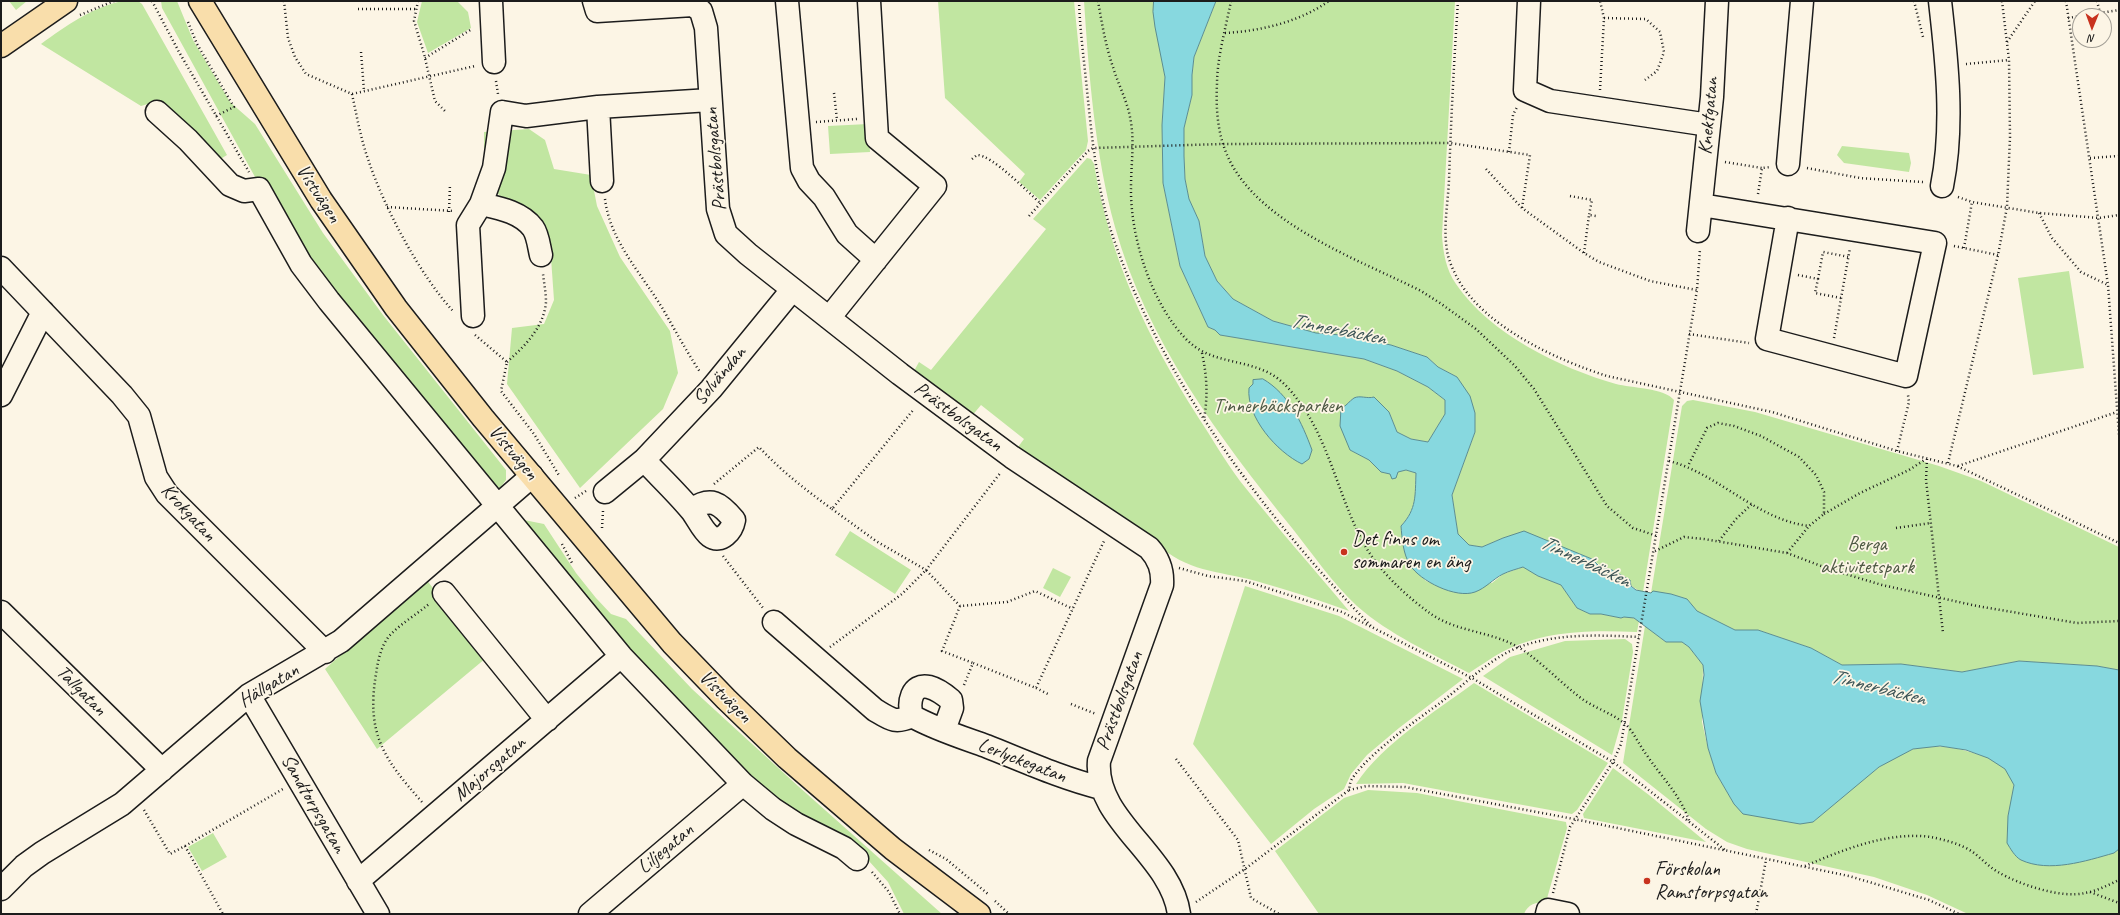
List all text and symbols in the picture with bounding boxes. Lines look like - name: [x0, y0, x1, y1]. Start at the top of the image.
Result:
- north arrow: [2072, 8, 2112, 48]
- text: N: [2088, 32, 2095, 46]
- street label: Knektgatan: [1694, 76, 1724, 156]
- street label: Prästbolsgatan: [700, 106, 732, 212]
- street label: Vistvägen: [290, 160, 346, 228]
- water label: Tinnerbäcken: [1288, 308, 1388, 352]
- street label: Solvändan: [688, 342, 752, 410]
- street label: Prästbolsgatan: [909, 377, 1007, 457]
- park label: Tinnerbäcksparken: [1213, 395, 1343, 419]
- street label: Vistvägen: [483, 420, 543, 486]
- street label: Krokgatan: [155, 479, 221, 547]
- place label: Det finns om sommaren en äng: [1352, 528, 1470, 575]
- water label: Tinnerbäcken: [1536, 530, 1634, 594]
- park label: Berga aktivitetspark: [1820, 533, 1914, 580]
- marker: Det finns om sommaren en äng: [1339, 547, 1349, 557]
- street label: Prästbolsgatan: [1091, 648, 1149, 754]
- street label: Hällgatan: [234, 659, 304, 713]
- street label: Tallgatan: [51, 661, 111, 721]
- water label: Tinnerbäcken: [1828, 664, 1928, 712]
- street label: Vistvägen: [694, 666, 756, 728]
- street label: Majorsgatan: [449, 731, 531, 807]
- street label: Lerlyckegatan: [974, 733, 1070, 789]
- street label: Sandtorpsgatan: [275, 750, 351, 858]
- street label: Liljegatan: [633, 819, 699, 879]
- place label: Förskolan Ramstorpsgatan: [1655, 858, 1767, 905]
- marker: Förskolan Ramstorpsgatan: [1642, 876, 1652, 886]

